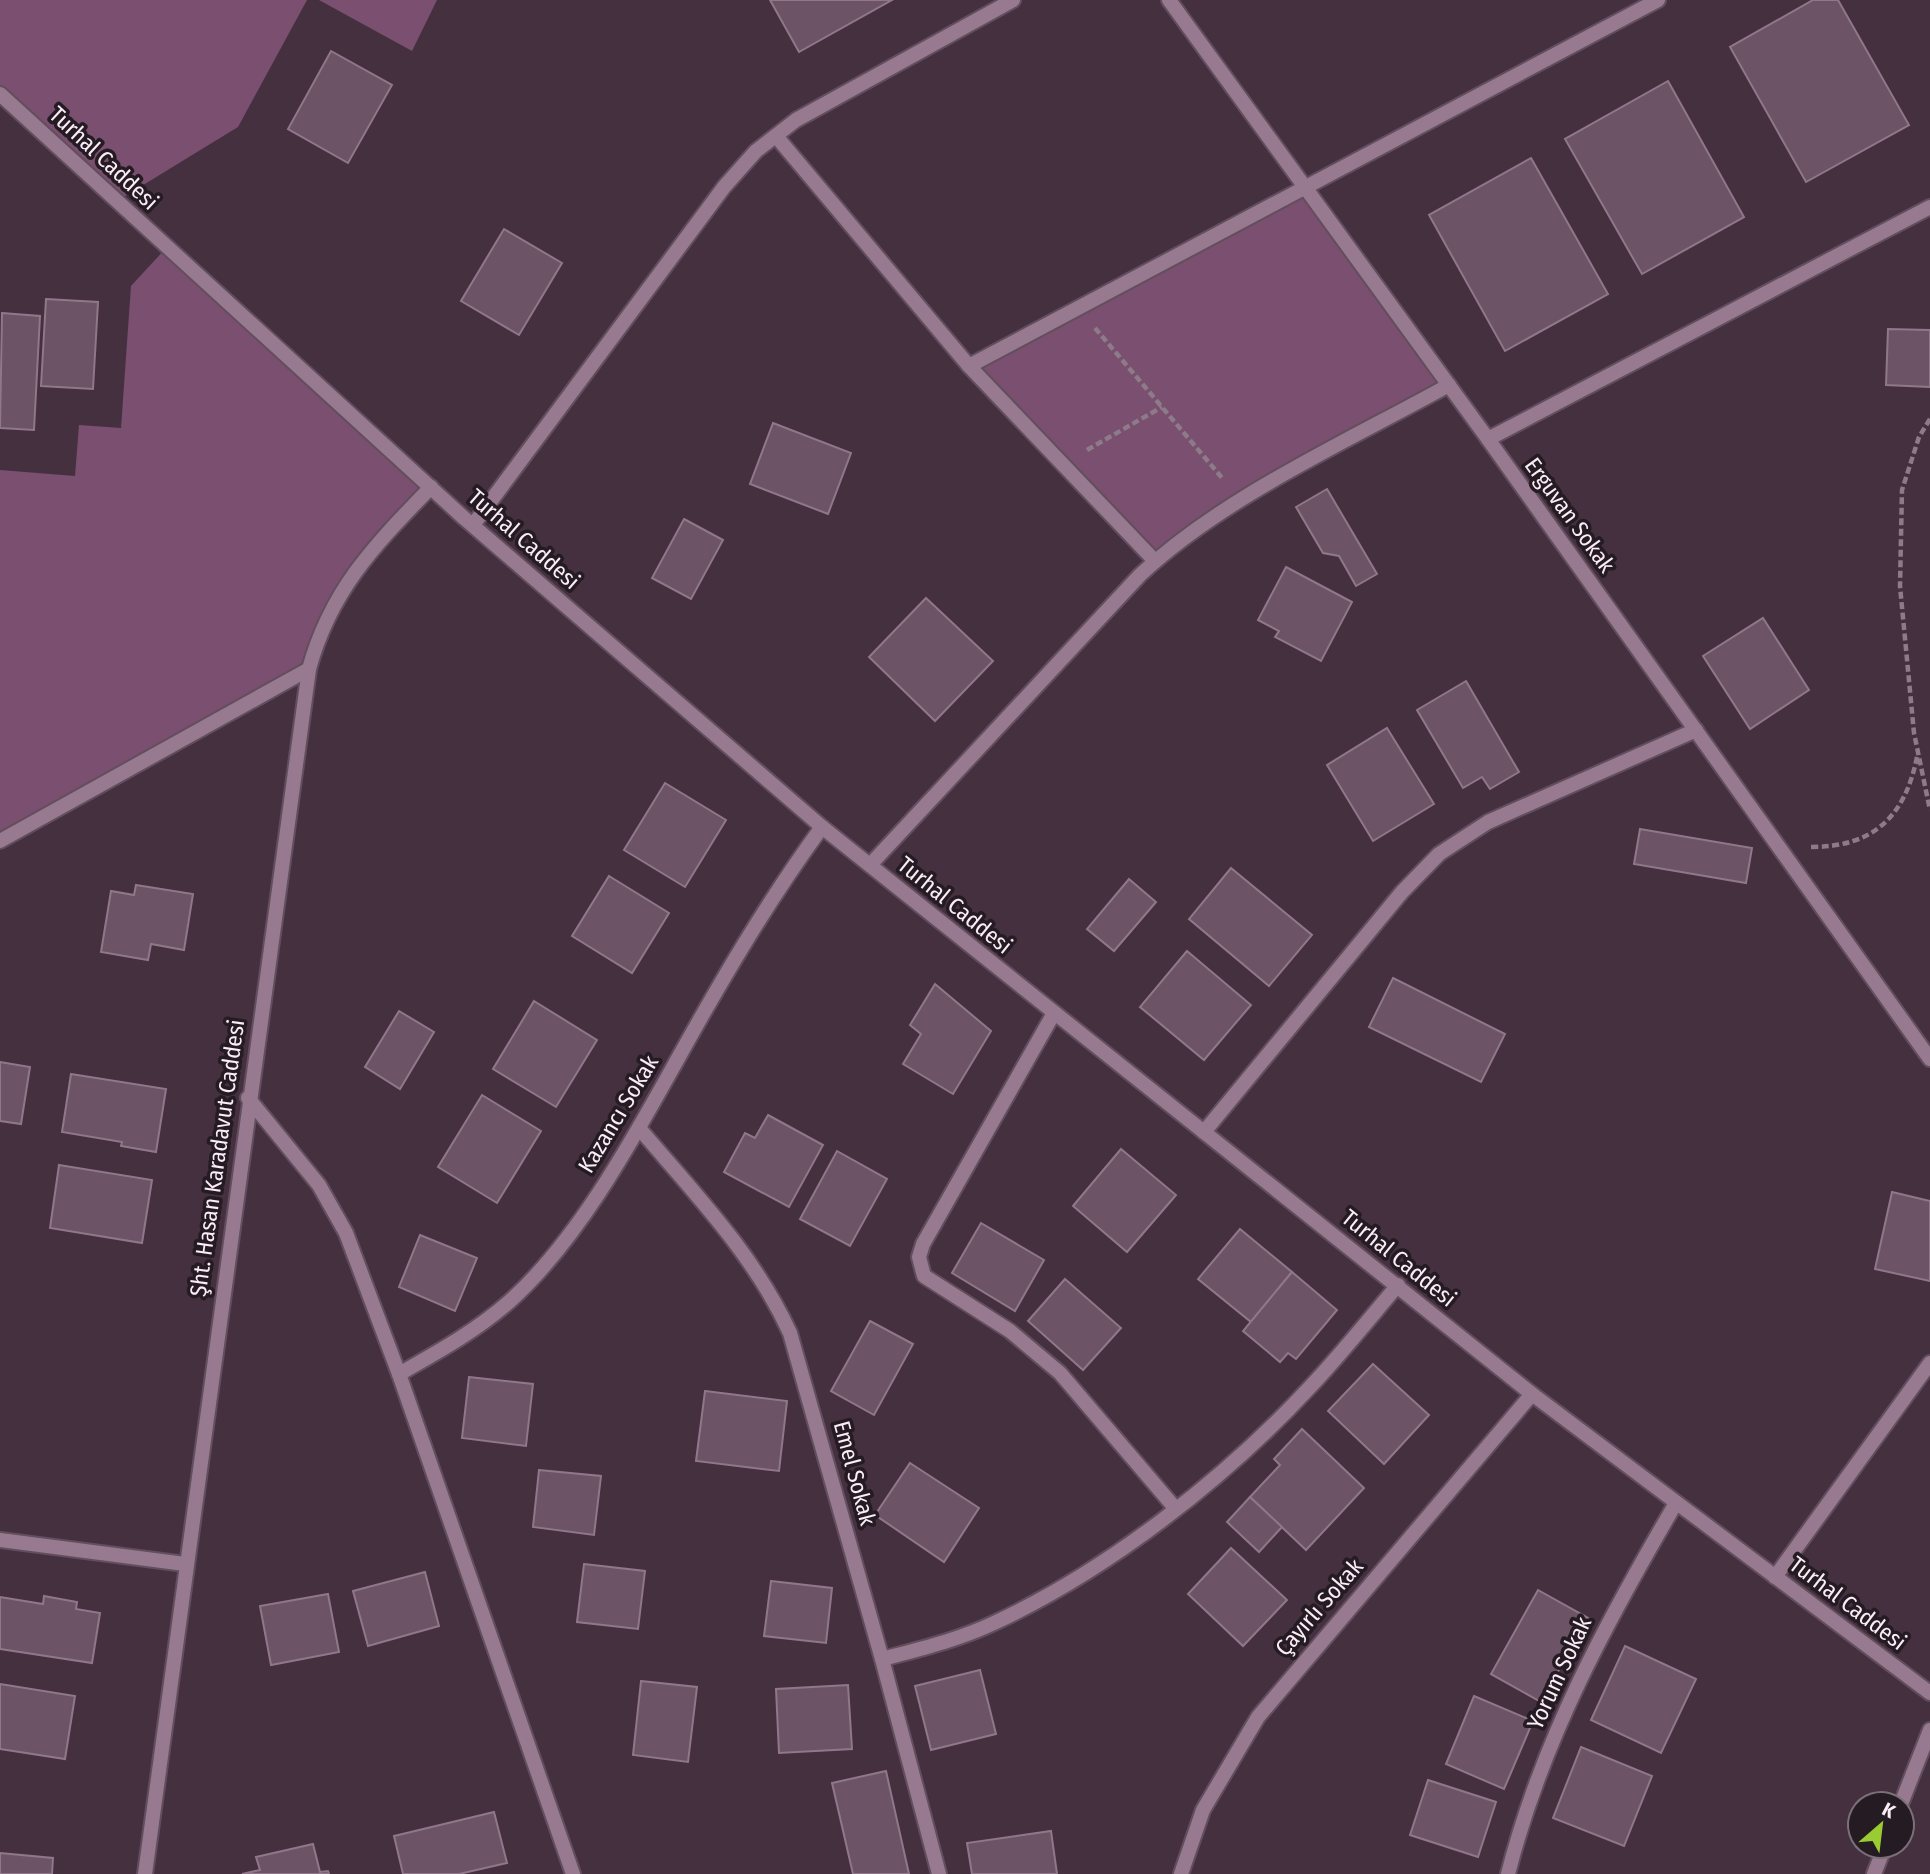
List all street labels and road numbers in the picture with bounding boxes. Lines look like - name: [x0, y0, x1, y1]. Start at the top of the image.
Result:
- street label: Turhal Caddesi: [44, 100, 164, 216]
- street label: Erguvan Sokak: [1519, 452, 1621, 578]
- street label: Turhal Caddesi: [462, 483, 586, 595]
- street label: Turhal Caddesi: [892, 850, 1018, 960]
- street label: Şht. Hasan Karadavut Caddesi: [184, 1018, 250, 1298]
- street label: Kazancı Sokak: [572, 1050, 664, 1178]
- street label: Turhal Caddesi: [1336, 1203, 1462, 1313]
- street label: Emel Sokak: [828, 1418, 882, 1529]
- street label: Turhal Caddesi: [1784, 1550, 1912, 1656]
- street label: Çayırlı Sokak: [1269, 1552, 1369, 1661]
- street label: Yorum Sokak: [1521, 1612, 1597, 1734]

